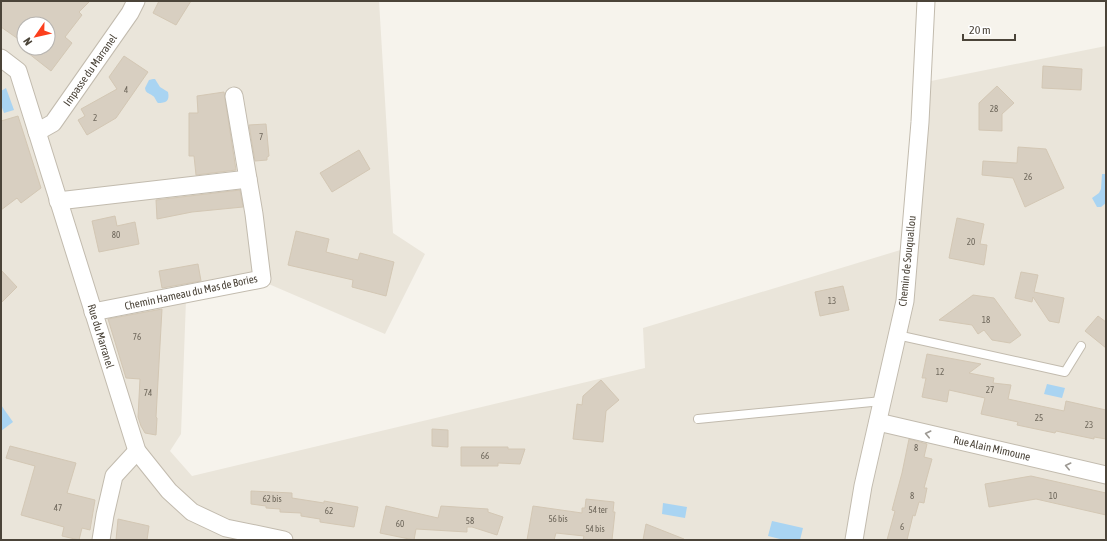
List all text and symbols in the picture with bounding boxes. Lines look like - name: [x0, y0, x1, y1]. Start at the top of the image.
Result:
- north arrow: [16, 16, 56, 56]
- scale bar: [963, 16, 1015, 42]
- text: 20 m: [969, 23, 991, 37]
- street label: Impasse du Marranel: [61, 32, 119, 108]
- text: N: [21, 36, 35, 48]
- house number: 4: [124, 85, 128, 95]
- house number: 28: [990, 104, 998, 114]
- house number: 2: [93, 113, 97, 123]
- house number: 7: [259, 132, 263, 142]
- house number: 26: [1024, 172, 1032, 182]
- street label: Chemin de Souquallou: [896, 215, 918, 307]
- house number: 80: [112, 230, 120, 240]
- house number: 20: [967, 237, 975, 247]
- street label: Chemin Hameau du Mas de Bories: [123, 272, 259, 312]
- house number: 13: [828, 296, 836, 306]
- street label: Rue du Marranel: [86, 302, 116, 370]
- house number: 18: [982, 315, 990, 325]
- house number: 76: [133, 332, 141, 342]
- house number: 12: [936, 367, 944, 377]
- house number: 27: [986, 385, 994, 395]
- house number: 74: [144, 388, 152, 398]
- house number: 25: [1035, 413, 1043, 423]
- house number: 23: [1085, 420, 1093, 430]
- one-way arrow: [925, 430, 931, 438]
- street label: Rue Alain Mimoune: [952, 433, 1032, 463]
- house number: 8: [914, 443, 918, 453]
- house number: 66: [481, 451, 489, 461]
- one-way arrow: [1065, 463, 1071, 471]
- house number: 8: [910, 491, 914, 501]
- house number: 10: [1049, 491, 1057, 501]
- house number: 62 bis: [262, 494, 282, 504]
- house number: 47: [54, 503, 62, 513]
- house number: 54 ter: [589, 505, 608, 515]
- house number: 62: [325, 506, 333, 516]
- house number: 56 bis: [548, 514, 568, 524]
- house number: 58: [466, 516, 474, 526]
- house number: 60: [396, 519, 404, 529]
- house number: 6: [900, 522, 904, 532]
- house number: 54 bis: [585, 524, 605, 534]

